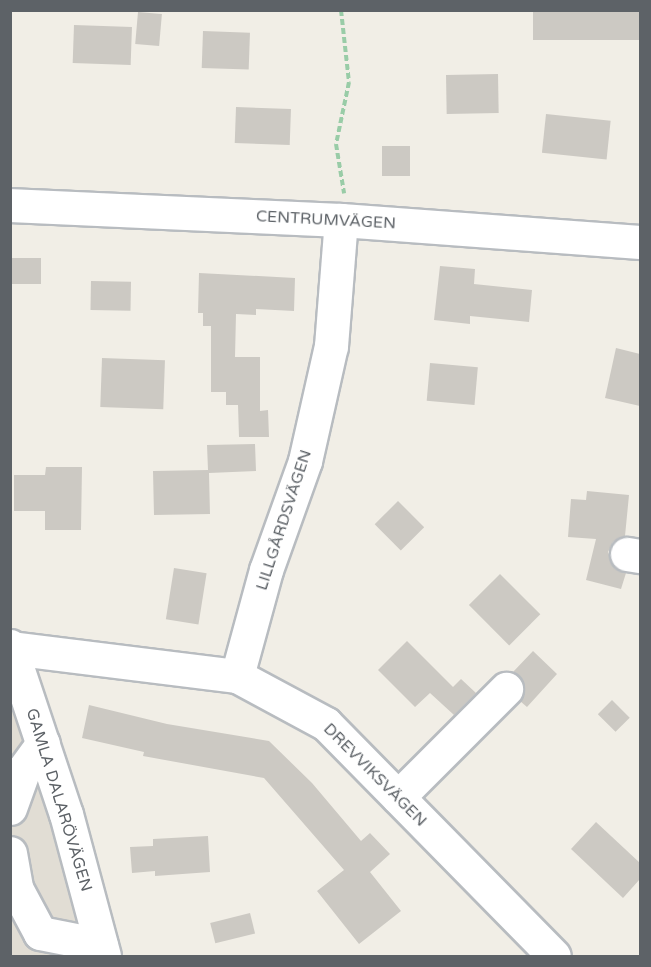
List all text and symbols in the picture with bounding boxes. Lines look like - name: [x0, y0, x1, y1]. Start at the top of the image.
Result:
- street label: CENTRUMVÄGEN: [256, 207, 396, 233]
- street label: LILLGÅRDSVÄGEN: [252, 447, 316, 593]
- street label: GAMLA DALARÖVÄGEN: [22, 706, 96, 894]
- street label: DREVVIKSVÄGEN: [319, 719, 431, 831]

